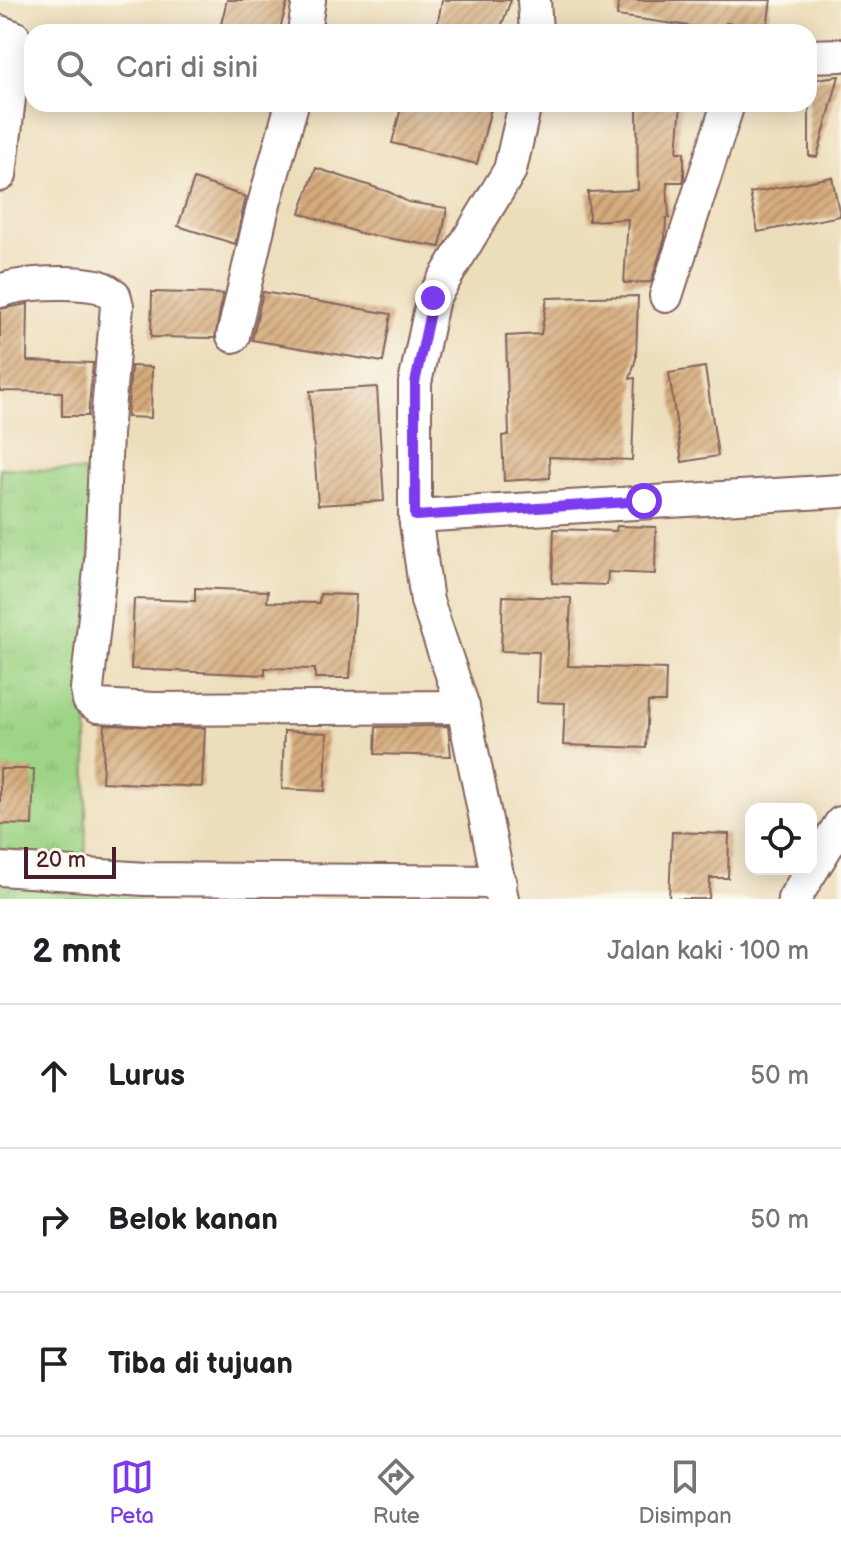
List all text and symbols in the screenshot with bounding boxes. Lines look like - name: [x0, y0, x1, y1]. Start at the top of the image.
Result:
- search box: [24, 24, 817, 112]
- icon: search: [52, 46, 96, 90]
- text: Cari di sini: [116, 50, 258, 86]
- route end: [415, 280, 451, 316]
- route start: [626, 483, 662, 519]
- map controls: [745, 803, 817, 875]
- button: locate: [745, 803, 817, 875]
- scale bar: [24, 843, 116, 879]
- text: 20 m: [36, 847, 86, 874]
- text: 2 mnt: [32, 931, 121, 972]
- text: Jalan kaki · 100 m: [607, 936, 809, 967]
- icon: ahead: [32, 1054, 76, 1098]
- text: Lurus: [108, 1058, 185, 1094]
- text: 50 m: [750, 1061, 809, 1092]
- icon: right: [32, 1198, 76, 1242]
- text: Belok kanan: [108, 1202, 278, 1238]
- text: 50 m: [750, 1205, 809, 1236]
- icon: arrive: [32, 1342, 76, 1386]
- text: Tiba di tujuan: [108, 1346, 293, 1382]
- tab: Peta: [109, 1455, 154, 1530]
- tab: Rute: [373, 1455, 420, 1530]
- tab: Disimpan: [639, 1455, 732, 1530]

